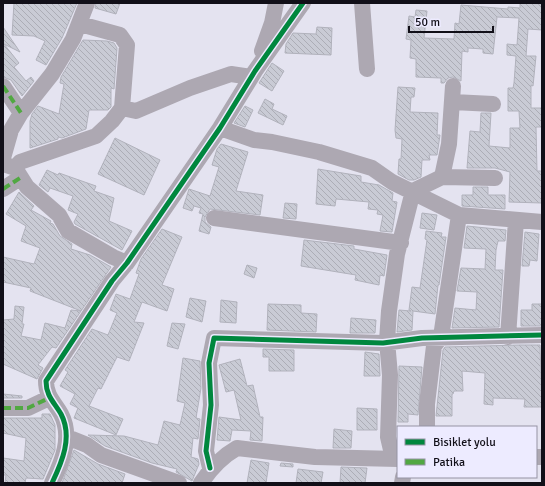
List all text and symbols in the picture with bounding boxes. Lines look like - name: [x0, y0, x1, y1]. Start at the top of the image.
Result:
- scale bar: [409, 8, 493, 34]
- text: 50 m: [415, 15, 440, 30]
- legend: [397, 426, 537, 478]
- text: Bisiklet yolu: [433, 435, 496, 450]
- text: Patika: [433, 455, 465, 470]

